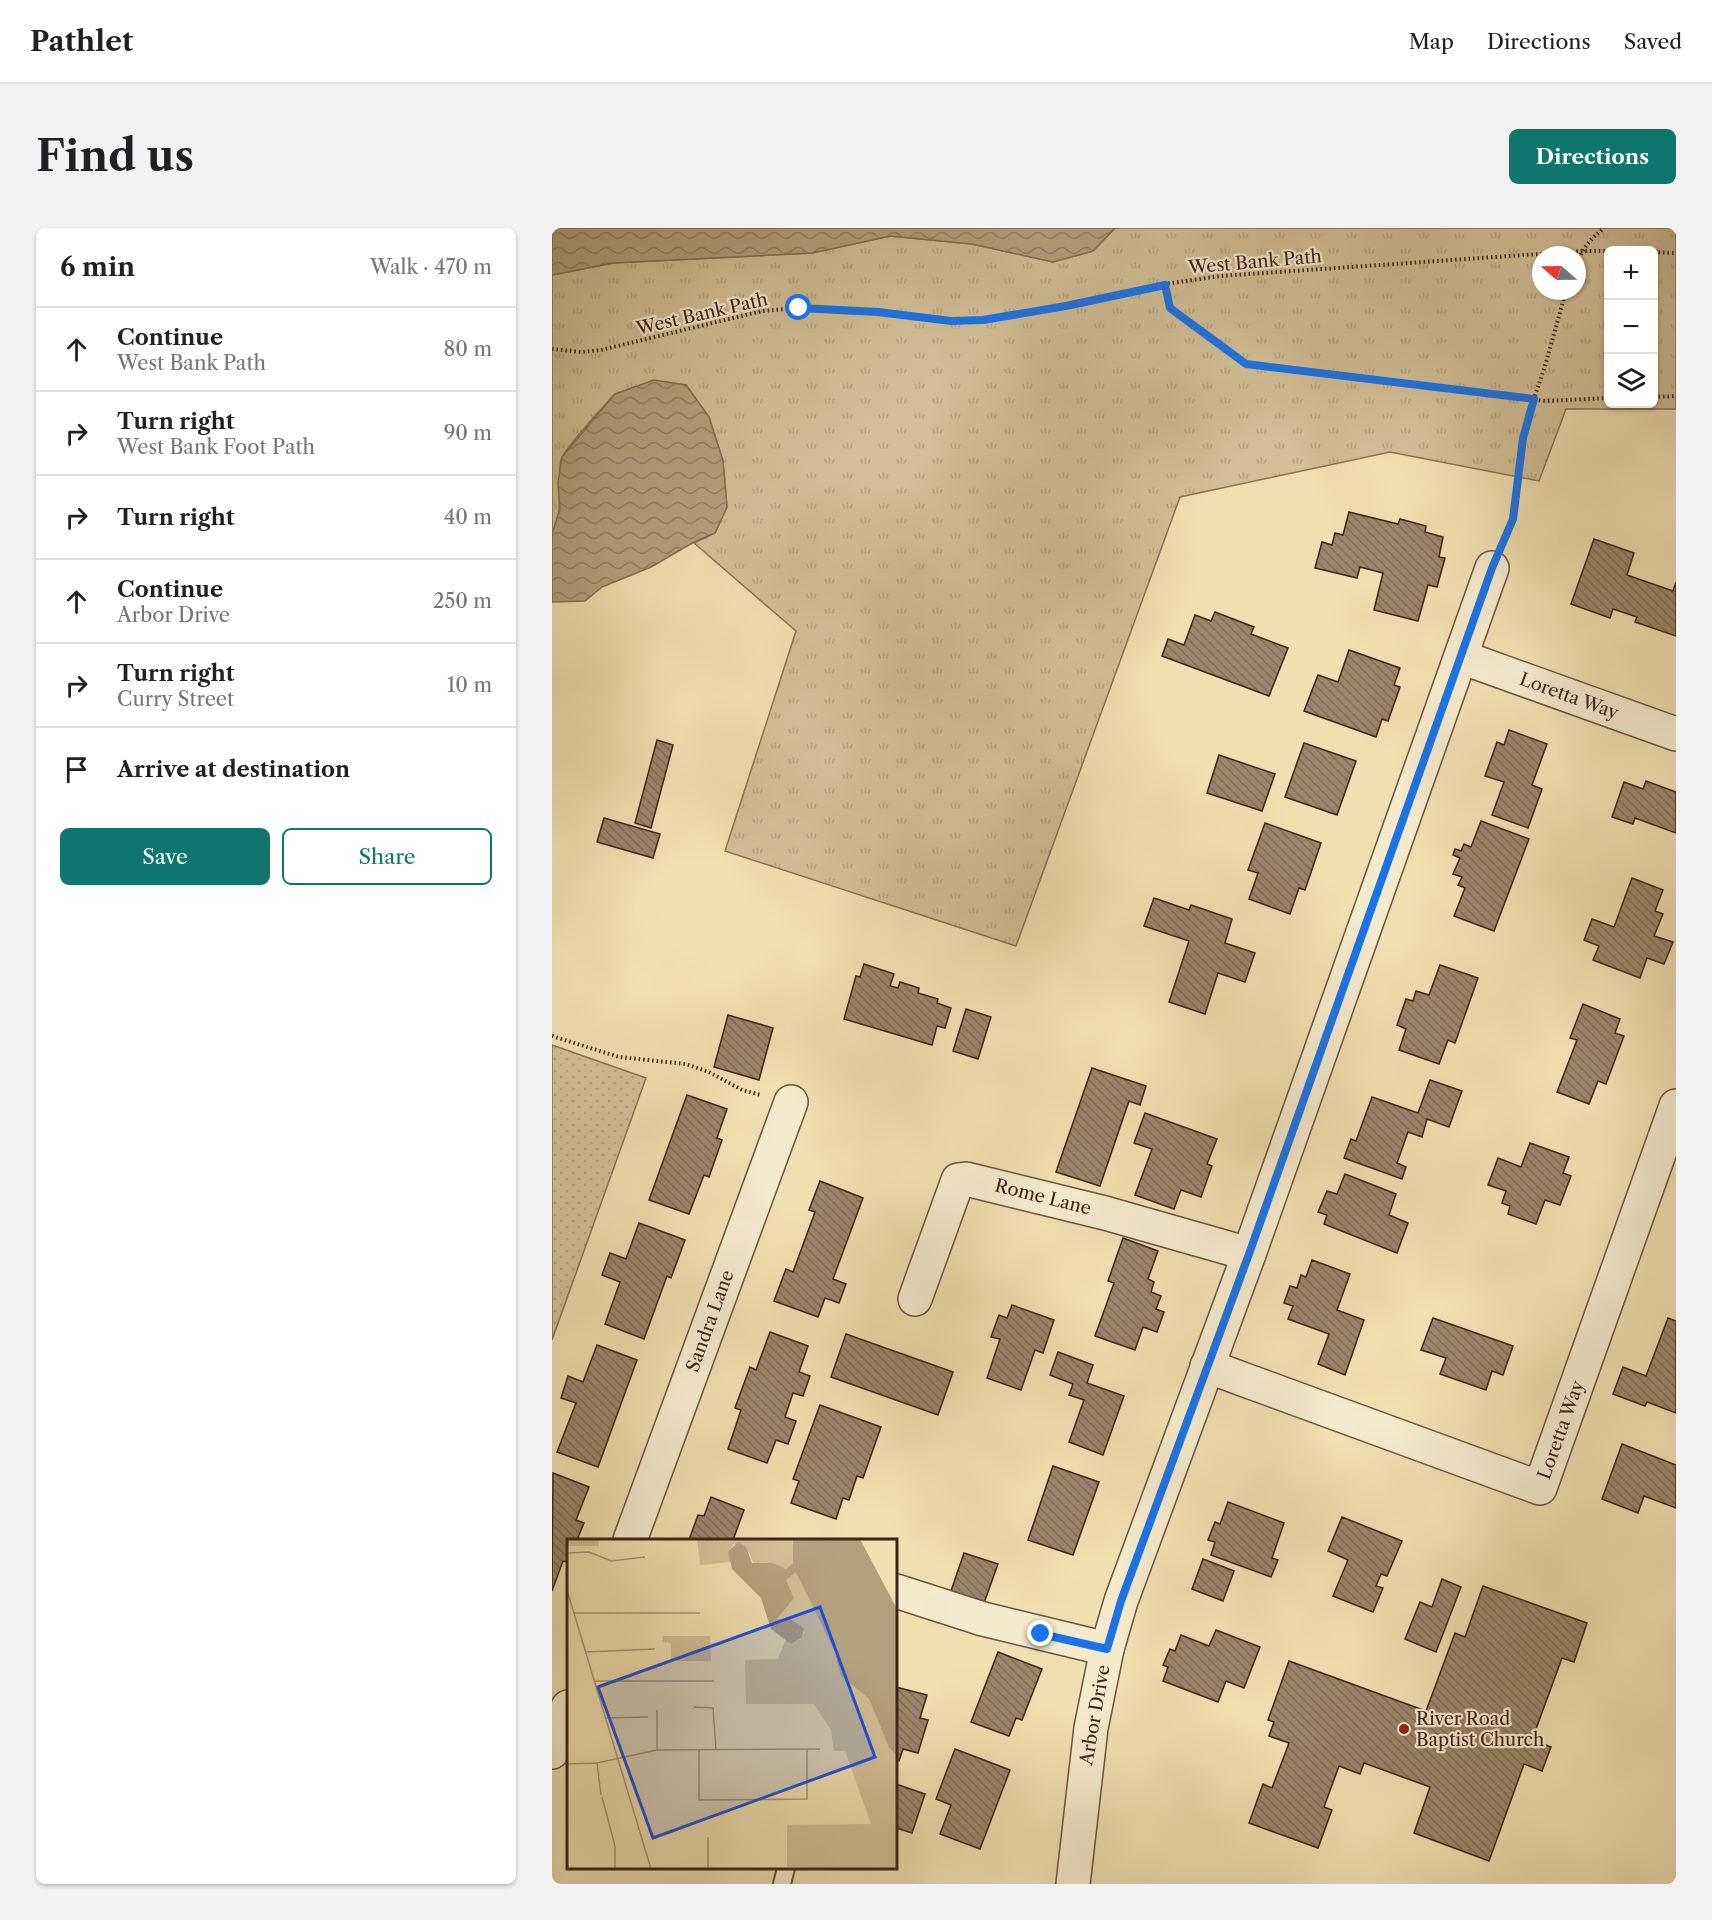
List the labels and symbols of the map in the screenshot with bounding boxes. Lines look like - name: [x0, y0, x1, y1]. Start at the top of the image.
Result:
- street label: West Bank Path: [1186, 245, 1323, 279]
- north arrow: [1532, 246, 1586, 300]
- street label: West Bank Path: [633, 288, 770, 340]
- route start: [785, 294, 811, 320]
- street label: Loretta Way: [1517, 668, 1622, 724]
- street label: Rome Lane: [993, 1174, 1093, 1220]
- street label: Sandra Lane: [681, 1267, 739, 1375]
- street label: Loretta Way: [1533, 1377, 1589, 1482]
- inset map: [567, 1539, 897, 1869]
- route end: [1027, 1620, 1053, 1646]
- street label: Arbor Drive: [1075, 1663, 1115, 1768]
- place label: River Road Baptist Church: [1416, 1708, 1544, 1751]
- marker: River Road Baptist Church: [1397, 1722, 1411, 1736]

